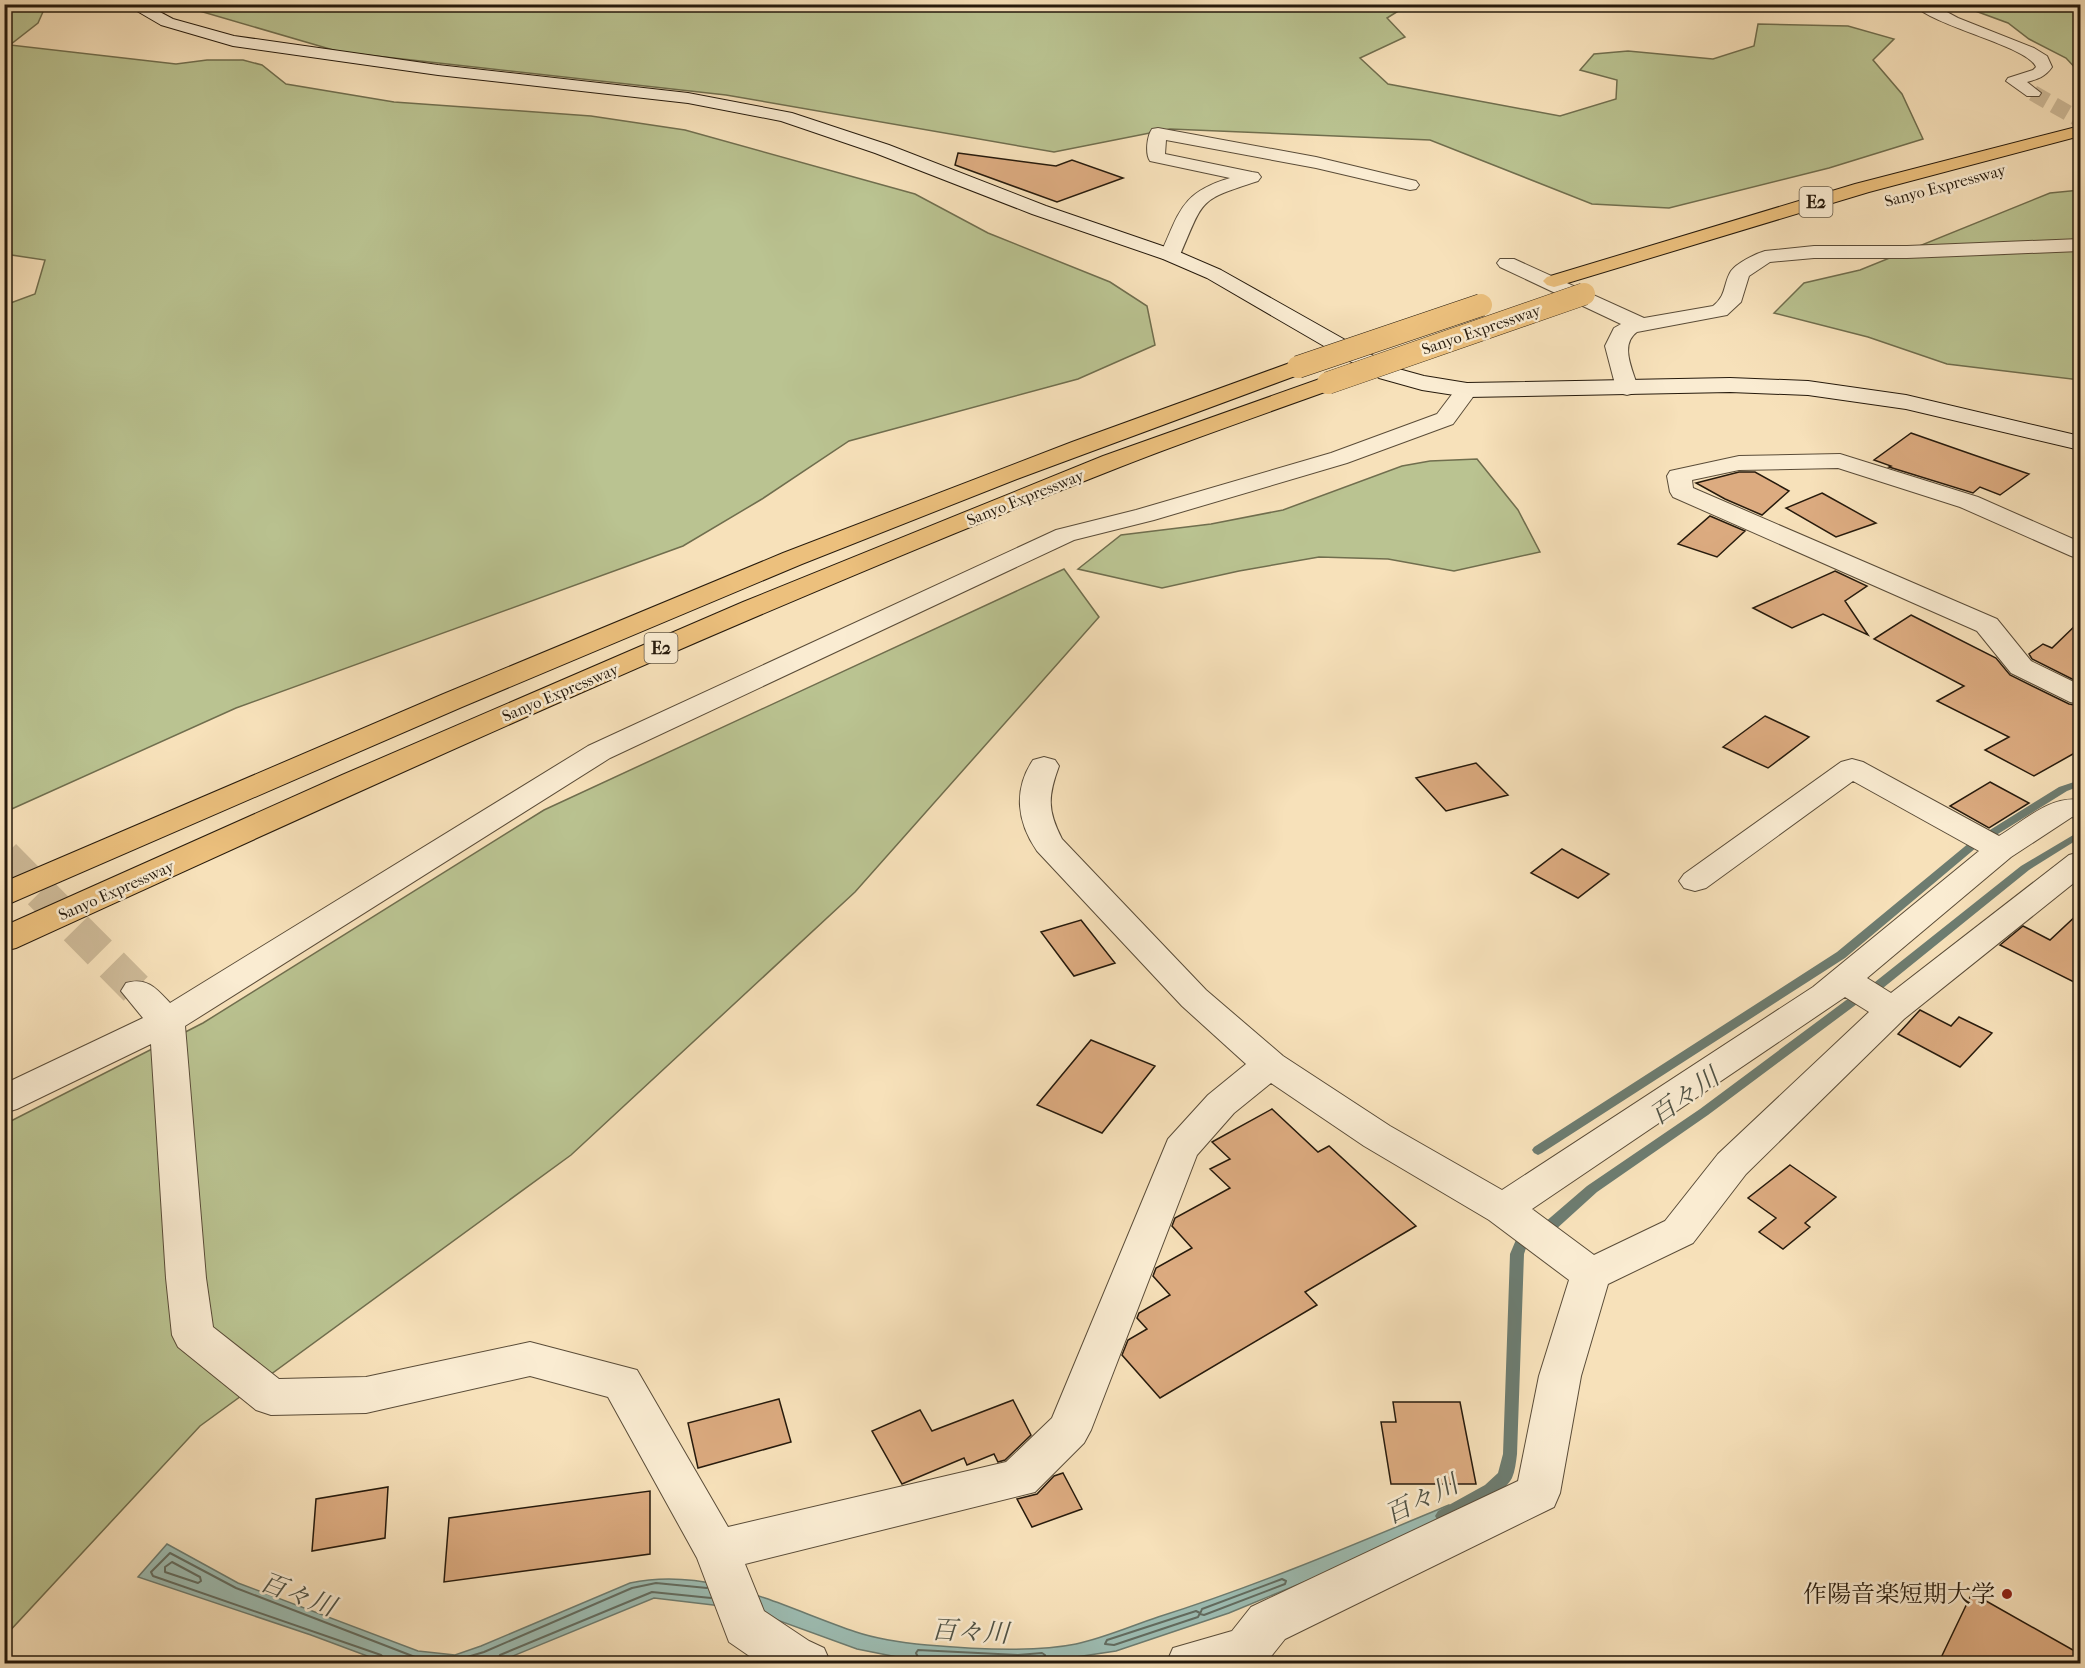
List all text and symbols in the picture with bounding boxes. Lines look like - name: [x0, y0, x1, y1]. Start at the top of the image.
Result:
- street label: Sanyo Expressway: [1882, 160, 2008, 211]
- road number: E2: [1800, 187, 1832, 217]
- street label: Sanyo Expressway: [1419, 300, 1544, 359]
- street label: Sanyo Expressway: [964, 465, 1087, 530]
- road number: E2: [644, 633, 678, 663]
- street label: Sanyo Expressway: [499, 659, 622, 726]
- street label: Sanyo Expressway: [55, 856, 177, 924]
- water label: 百々川: [1643, 1060, 1728, 1131]
- water label: 百々川: [1379, 1467, 1466, 1530]
- water label: 百々川: [256, 1566, 343, 1624]
- place label: 作陽音楽短期大学: [1803, 1580, 1995, 1608]
- marker: 作陽音楽短期大学: [2000, 1587, 2014, 1601]
- water label: 百々川: [930, 1614, 1013, 1649]

